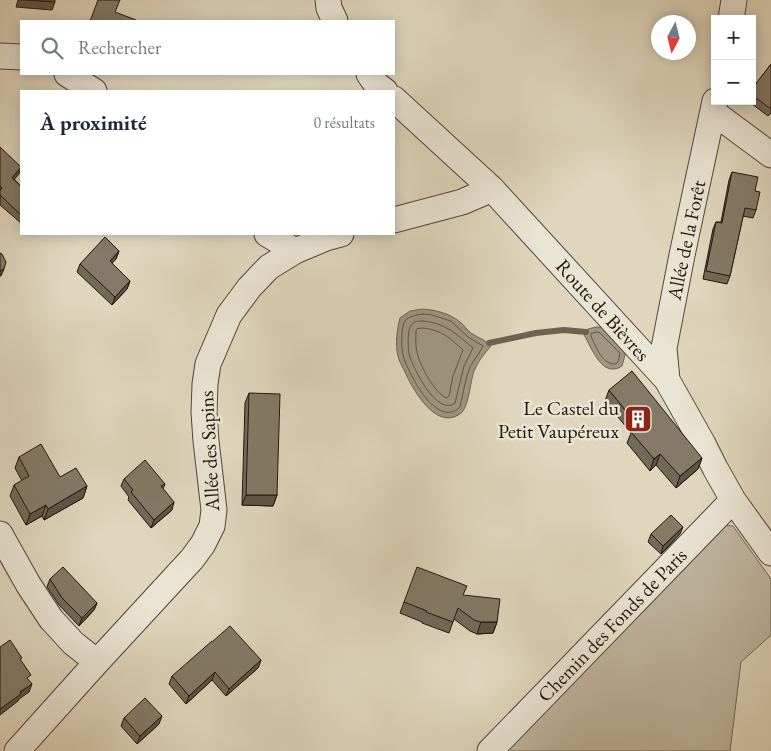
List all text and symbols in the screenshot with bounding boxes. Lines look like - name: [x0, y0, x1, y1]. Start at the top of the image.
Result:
- north arrow: [651, 15, 696, 60]
- map controls: [711, 15, 756, 105]
- button: +: [711, 15, 756, 60]
- search box: [20, 20, 395, 75]
- icon: search: [38, 34, 66, 62]
- text: Rechercher: [78, 35, 161, 60]
- button: −: [711, 60, 756, 105]
- text: À proximité: [40, 109, 147, 136]
- text: 0 résultats: [313, 112, 375, 133]
- street label: Allée de la Forêt: [660, 177, 712, 303]
- street label: Route de Bièvres: [550, 253, 656, 367]
- street label: Allée des Sapins: [193, 390, 225, 513]
- place label: Le Castel du Petit Vaupéreux: [498, 395, 619, 444]
- building icon: Le Castel du Petit Vaupéreux: [623, 404, 653, 434]
- street label: Chemin des Fonds de Paris: [532, 542, 692, 708]

